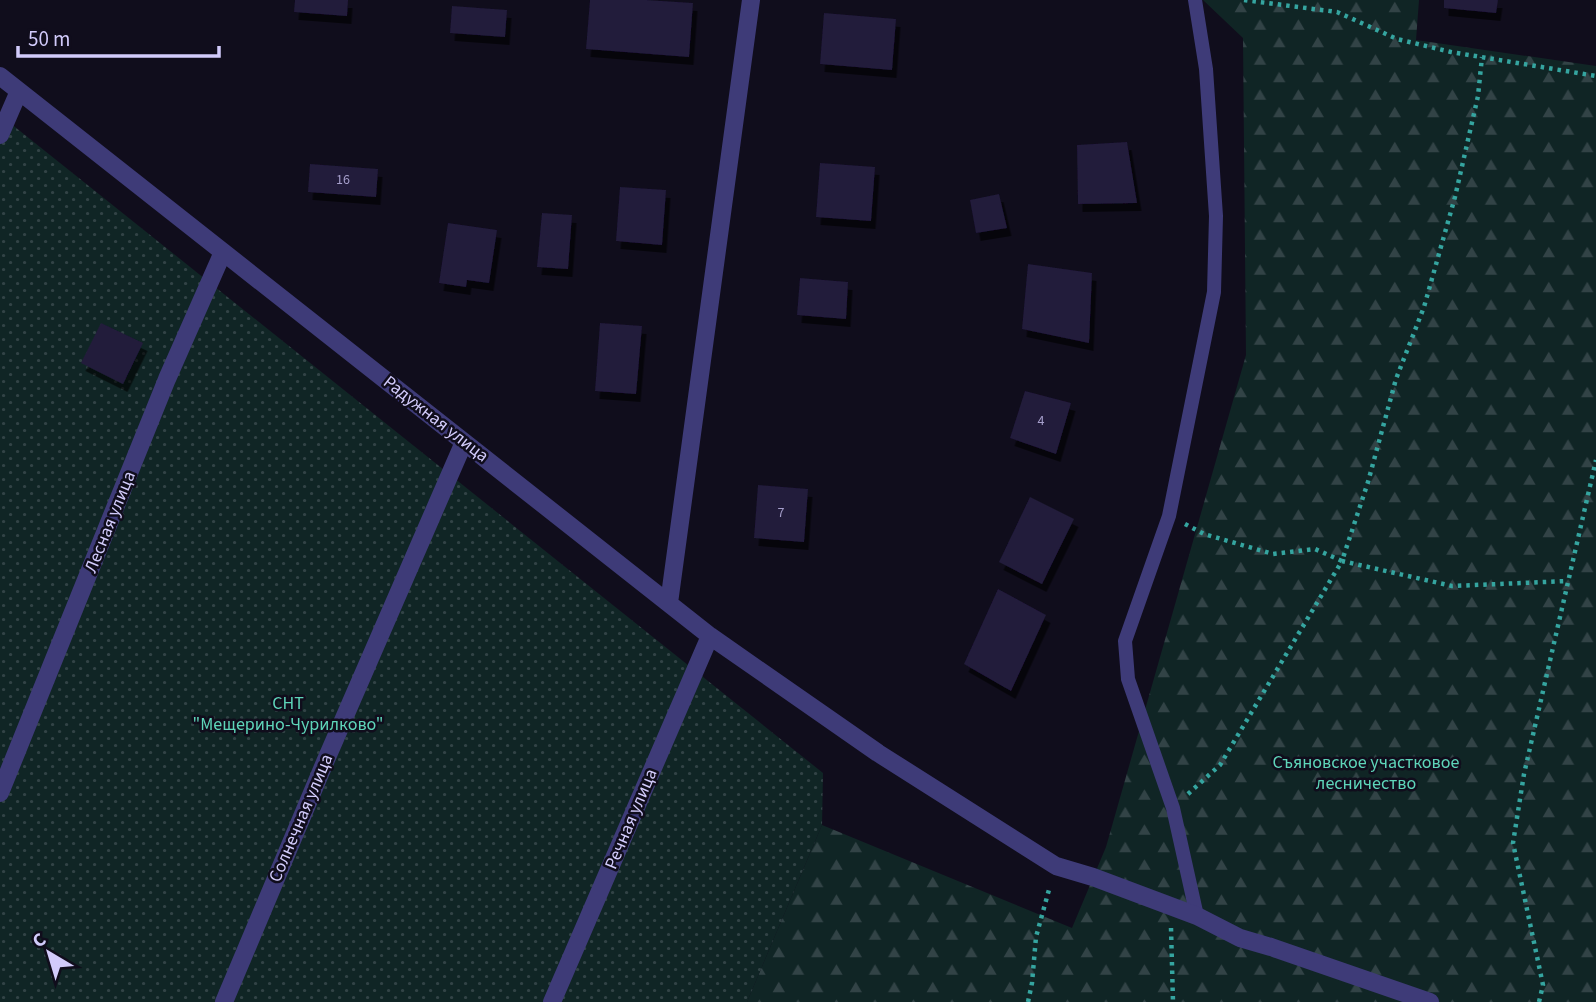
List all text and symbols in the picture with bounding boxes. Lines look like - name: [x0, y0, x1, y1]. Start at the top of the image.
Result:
- scale bar: [18, 14, 219, 58]
- text: 50 m: [28, 24, 70, 54]
- house number: 16: [336, 170, 350, 190]
- street label: Радужная улица: [378, 370, 494, 468]
- house number: 4: [1038, 411, 1045, 431]
- street label: Лесная улица: [78, 467, 142, 577]
- house number: 7: [778, 503, 785, 523]
- park label: СНТ "Мещерино-Чурилково": [193, 691, 383, 737]
- street label: Солнечная улица: [263, 750, 339, 886]
- park label: Съяновское участковое лесничество: [1273, 750, 1460, 796]
- street label: Речная улица: [599, 765, 663, 873]
- north arrow: [14, 918, 84, 988]
- text: С: [27, 927, 52, 955]

